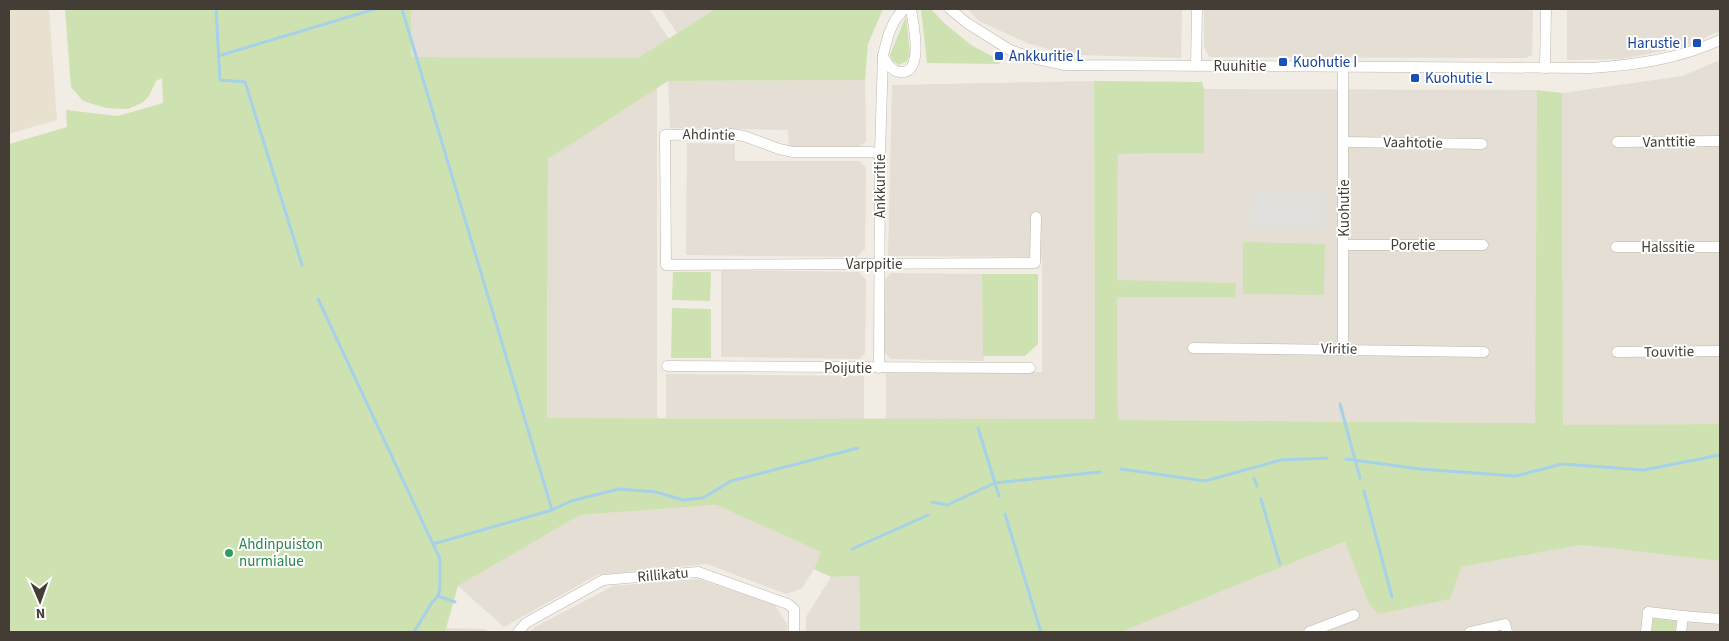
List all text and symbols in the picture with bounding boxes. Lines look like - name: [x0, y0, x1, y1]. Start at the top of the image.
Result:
- place label: Harustie I: [1627, 33, 1687, 54]
- marker: Harustie I: [1691, 37, 1703, 49]
- place label: Ankkuritie L: [1009, 46, 1084, 67]
- marker: Ankkuritie L: [993, 50, 1005, 62]
- place label: Kuohutie I: [1293, 52, 1357, 73]
- street label: Ruuhitie: [1214, 56, 1266, 77]
- marker: Kuohutie I: [1277, 56, 1289, 68]
- place label: Kuohutie L: [1425, 68, 1493, 89]
- marker: Kuohutie L: [1409, 72, 1421, 84]
- street label: Ahdintie: [682, 124, 736, 146]
- street label: Vanttitie: [1642, 131, 1696, 153]
- street label: Vaahtotie: [1383, 132, 1443, 154]
- street label: Ankkuritie: [870, 154, 891, 218]
- street label: Kuohutie: [1334, 179, 1355, 237]
- street label: Poretie: [1391, 235, 1435, 256]
- street label: Halssitie: [1641, 237, 1695, 258]
- street label: Varppitie: [846, 254, 902, 275]
- street label: Viritie: [1321, 338, 1357, 360]
- street label: Touvitie: [1644, 341, 1694, 363]
- street label: Poijutie: [824, 358, 872, 379]
- place label: Ahdinpuiston nurmialue: [239, 534, 323, 572]
- marker: Ahdinpuiston nurmialue: [223, 547, 235, 559]
- street label: Rillikatu: [636, 562, 690, 588]
- north arrow: [15, 576, 65, 626]
- text: N: [35, 603, 45, 623]

